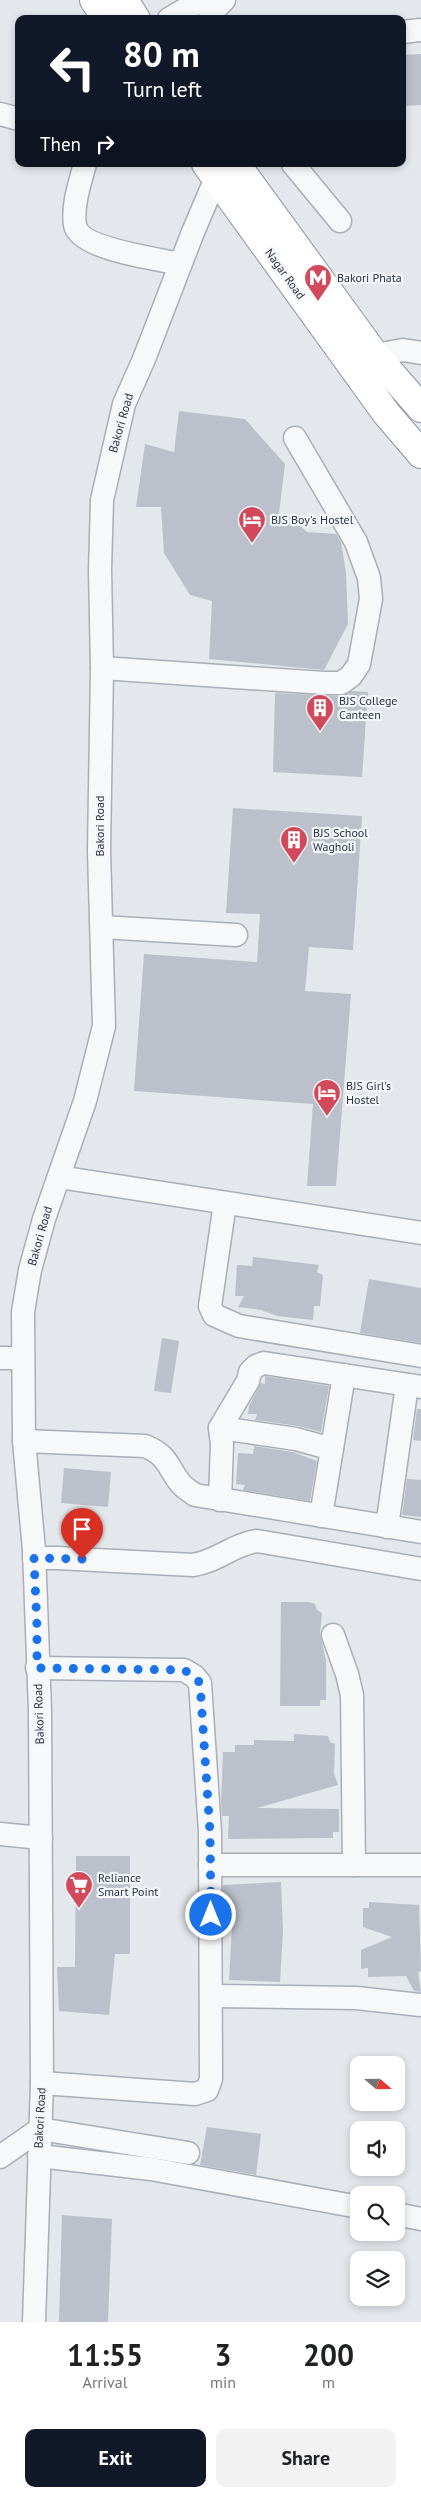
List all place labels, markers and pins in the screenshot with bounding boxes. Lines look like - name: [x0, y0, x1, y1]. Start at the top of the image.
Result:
- metro station icon: Bakori Phata: [303, 263, 333, 302]
- place label: Bakori Phata: [337, 270, 402, 285]
- hotel icon: BJS Boy's Hostel: [237, 505, 267, 544]
- place label: BJS Boy's Hostel: [271, 512, 354, 527]
- building icon: BJS College Canteen: [305, 693, 335, 732]
- place label: BJS College Canteen: [339, 693, 397, 722]
- building icon: BJS School Wagholi: [279, 825, 309, 864]
- place label: BJS School Wagholi: [313, 825, 368, 854]
- hotel icon: BJS Girl's Hostel: [312, 1078, 342, 1117]
- place label: BJS Girl's Hostel: [346, 1078, 391, 1107]
- pin: [61, 1508, 103, 1559]
- supermarket icon: Reliance Smart Point: [64, 1870, 94, 1909]
- place label: Reliance Smart Point: [98, 1870, 158, 1899]

